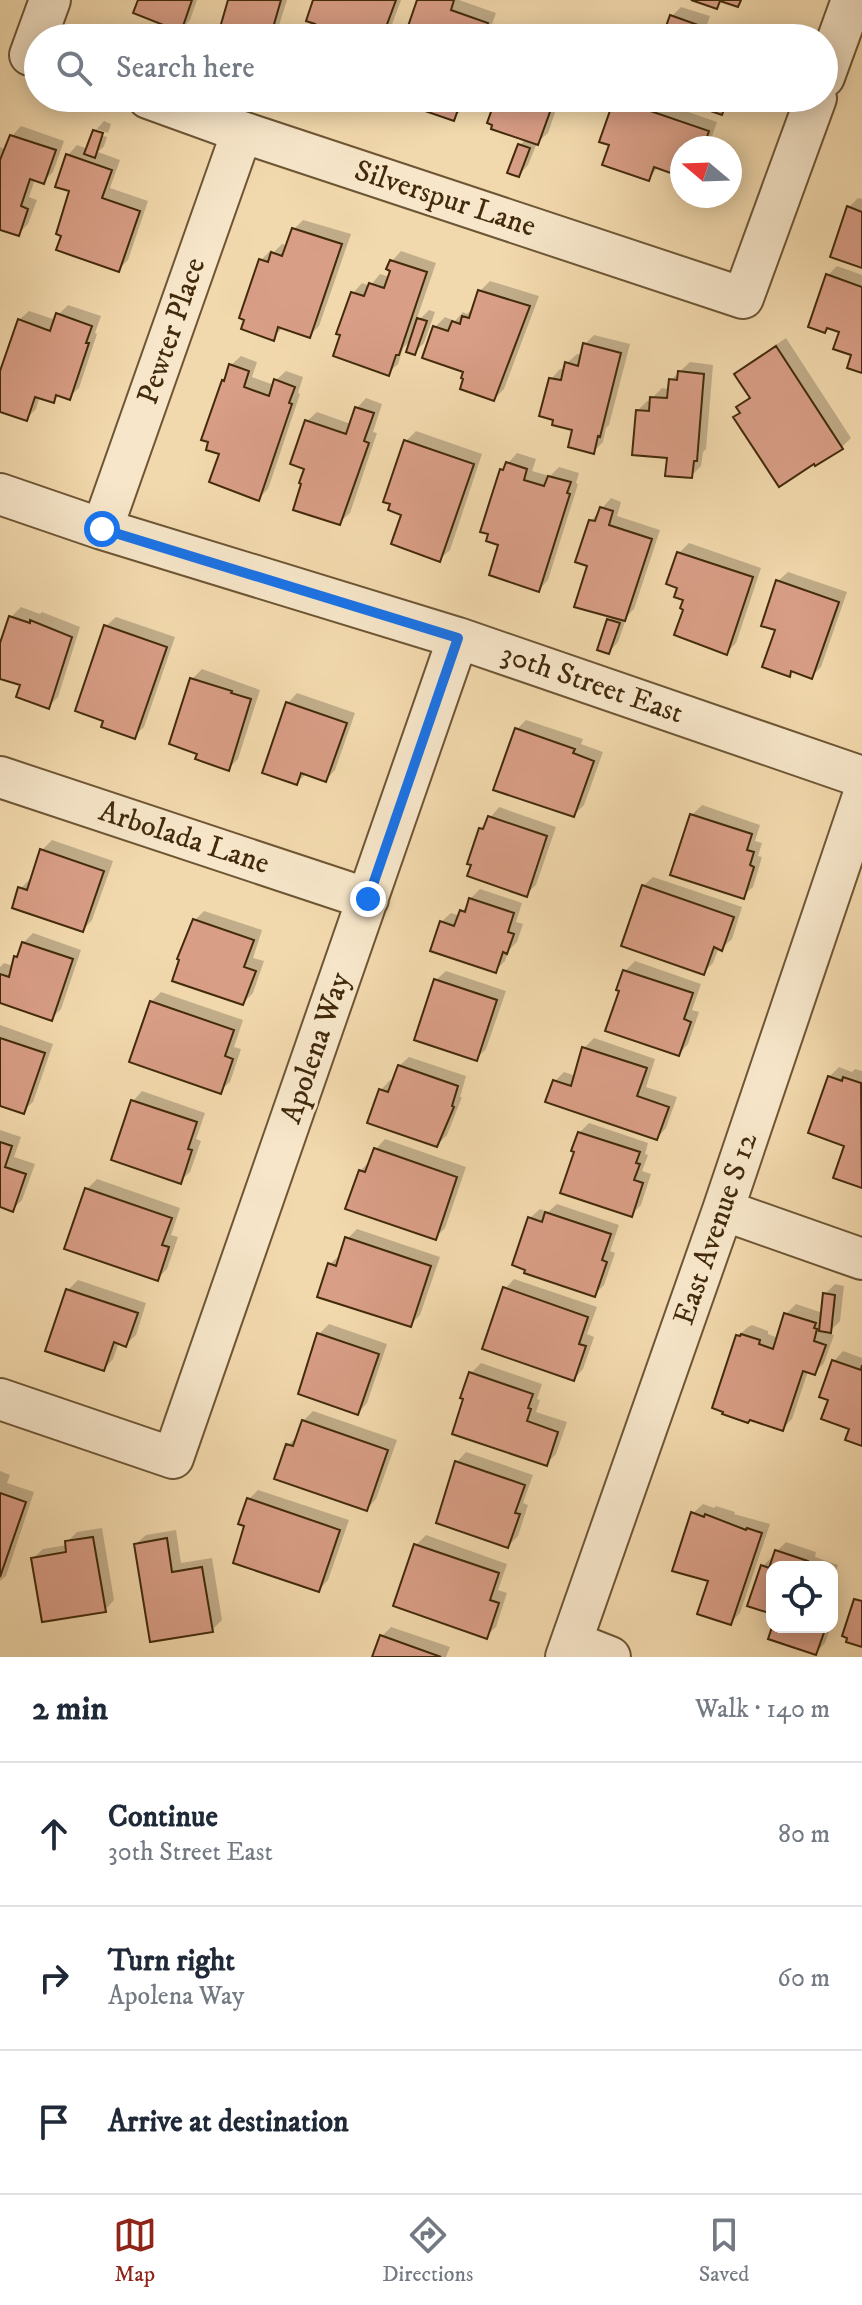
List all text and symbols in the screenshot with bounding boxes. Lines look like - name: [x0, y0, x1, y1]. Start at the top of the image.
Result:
- search box: [24, 24, 838, 112]
- icon: search: [52, 46, 96, 90]
- text: Search here: [116, 50, 255, 87]
- north arrow: [670, 136, 742, 208]
- street label: Silverspur Lane: [350, 152, 540, 246]
- street label: Pewter Place: [130, 253, 214, 409]
- route start: [84, 511, 120, 547]
- street label: 30th Street East: [496, 636, 688, 732]
- street label: Arbolada Lane: [94, 793, 274, 883]
- route end: [350, 881, 386, 917]
- street label: Apolena Way: [273, 967, 359, 1128]
- street label: East Avenue S 12: [666, 1128, 766, 1330]
- map controls: [766, 1561, 838, 1633]
- button: locate: [766, 1561, 838, 1633]
- text: 2 min: [32, 1688, 108, 1730]
- text: Walk · 140 m: [695, 1693, 830, 1726]
- text: Continue: [108, 1799, 218, 1836]
- icon: ahead: [32, 1812, 76, 1856]
- text: 80 m: [778, 1818, 830, 1851]
- text: 30th Street East: [108, 1836, 273, 1869]
- text: Turn right: [108, 1943, 235, 1980]
- icon: right: [32, 1956, 76, 2000]
- text: 60 m: [777, 1962, 830, 1995]
- text: Apolena Way: [108, 1980, 244, 2013]
- icon: arrive: [32, 2100, 76, 2144]
- text: Arrive at destination: [108, 2104, 349, 2141]
- tab: Map: [113, 2213, 157, 2288]
- tab: Directions: [382, 2213, 473, 2288]
- tab: Saved: [699, 2213, 749, 2288]

